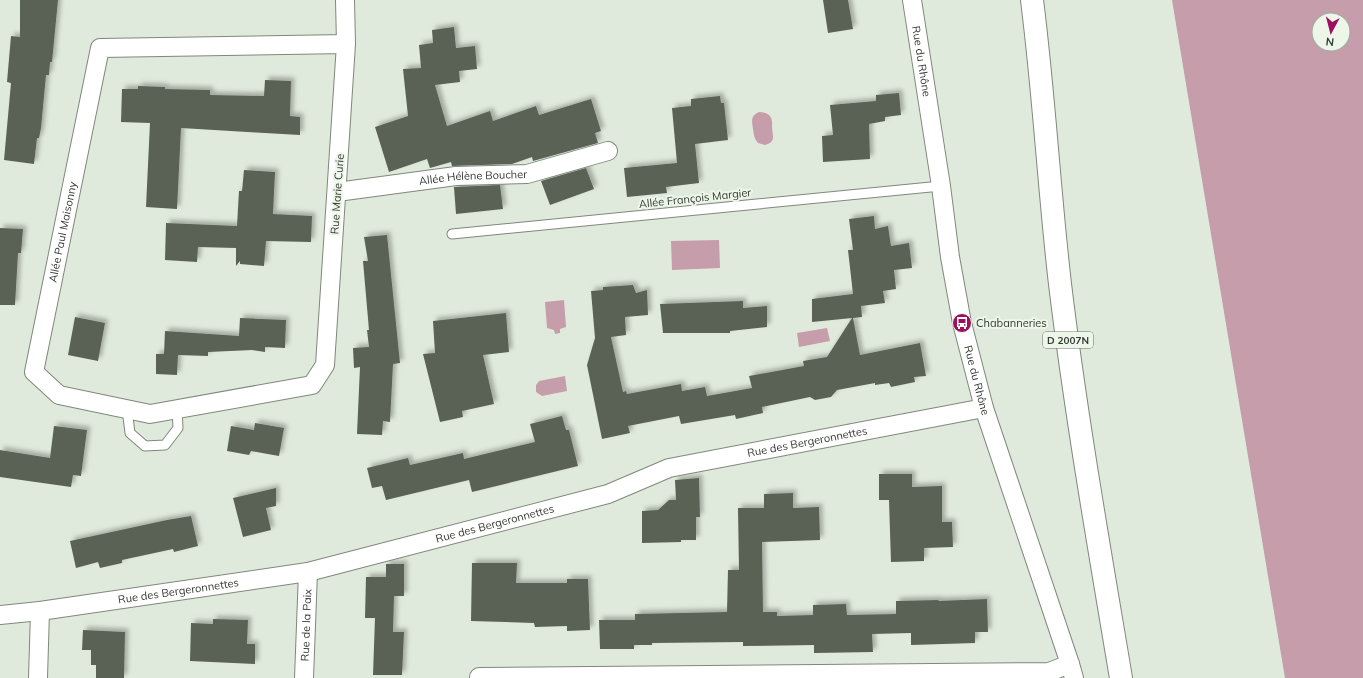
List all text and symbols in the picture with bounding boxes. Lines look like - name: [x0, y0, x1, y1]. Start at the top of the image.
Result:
- north arrow: [1311, 12, 1351, 52]
- street label: Rue du Rhône: [909, 25, 934, 98]
- text: N: [1325, 34, 1335, 49]
- street label: Rue Marie Curie: [327, 153, 347, 235]
- street label: Allée Hélène Boucher: [418, 167, 527, 188]
- street label: Allée Paul Maisonny: [45, 180, 80, 284]
- street label: Allée François Margier: [638, 185, 752, 211]
- bus stop icon: Chabanneries: [951, 312, 973, 334]
- place label: Chabanneries: [976, 316, 1047, 330]
- road number: D 2007N: [1043, 332, 1093, 348]
- street label: Rue du Rhône: [961, 344, 993, 417]
- street label: Rue des Bergeronnettes: [746, 423, 868, 460]
- street label: Rue des Bergeronnettes: [434, 501, 556, 546]
- street label: Rue des Bergeronnettes: [117, 575, 240, 607]
- street label: Rue de la Paix: [298, 588, 314, 662]

